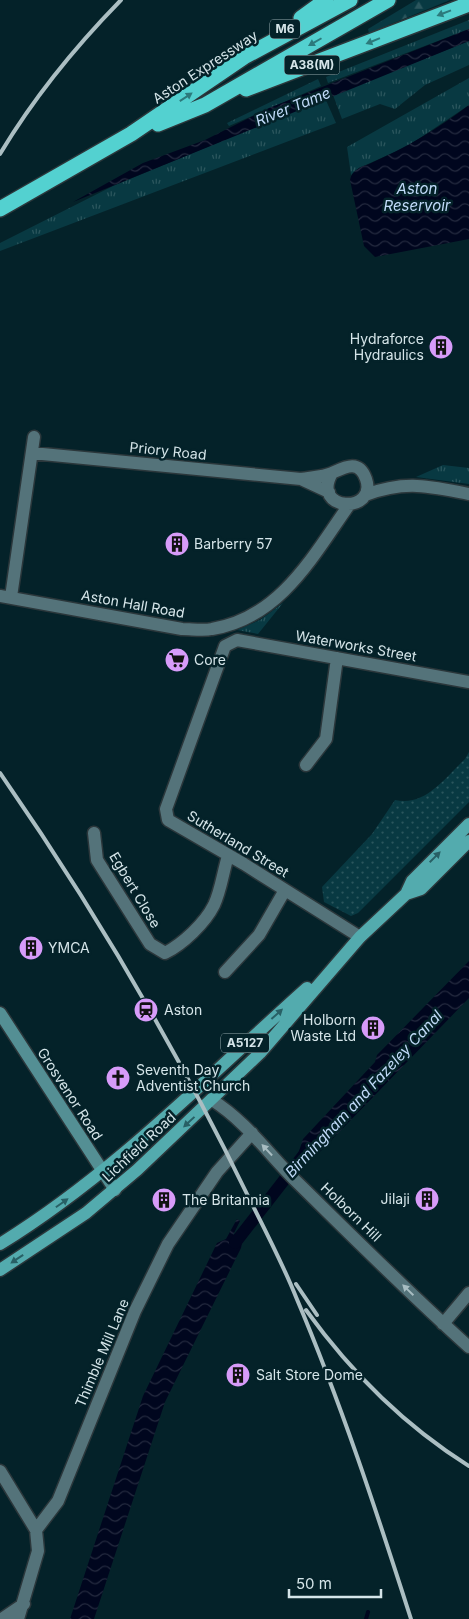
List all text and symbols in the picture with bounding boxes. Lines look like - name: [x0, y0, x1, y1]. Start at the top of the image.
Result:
- one-way arrow: [437, 10, 451, 18]
- road number: M6: [270, 20, 300, 38]
- street label: Aston Expressway: [149, 26, 260, 107]
- one-way arrow: [309, 37, 322, 46]
- one-way arrow: [365, 37, 380, 45]
- road number: A38(M): [284, 56, 340, 74]
- water label: River Tame: [252, 83, 333, 130]
- one-way arrow: [179, 92, 193, 102]
- water label: Aston Reservoir: [384, 179, 451, 215]
- place label: Hydraforce Hydraulics: [350, 330, 424, 363]
- building icon: Hydraforce Hydraulics: [428, 334, 454, 360]
- street label: Priory Road: [129, 438, 207, 463]
- building icon: Barberry 57: [164, 531, 190, 557]
- place label: Barberry 57: [194, 535, 273, 552]
- street label: Aston Hall Road: [80, 586, 186, 621]
- street label: Waterworks Street: [294, 626, 418, 665]
- supermarket icon: Core: [164, 647, 190, 673]
- place label: Core: [194, 651, 226, 668]
- street label: Sutherland Street: [184, 807, 292, 881]
- street label: Egbert Close: [106, 849, 165, 931]
- one-way arrow: [429, 851, 441, 863]
- building icon: YMCA: [18, 935, 44, 961]
- place label: YMCA: [48, 939, 90, 956]
- station icon: Aston: [133, 997, 159, 1023]
- place label: Aston: [164, 1001, 202, 1018]
- water label: Birmingham and Fazeley Canal: [281, 1006, 446, 1181]
- one-way arrow: [271, 1008, 283, 1020]
- place label: Holborn Waste Ltd: [291, 1011, 356, 1044]
- building icon: Holborn Waste Ltd: [360, 1015, 386, 1041]
- road number: A5127: [221, 1034, 269, 1052]
- street label: Grosvenor Road: [34, 1044, 107, 1143]
- place label: Seventh Day Adventist Church: [136, 1061, 250, 1094]
- church icon: Seventh Day Adventist Church: [105, 1065, 131, 1091]
- street label: Lichfield Road: [98, 1108, 179, 1185]
- one-way arrow: [183, 1116, 195, 1128]
- one-way arrow: [261, 1144, 273, 1156]
- street label: Holborn Hill: [318, 1179, 385, 1245]
- building icon: Jilaji: [414, 1186, 440, 1212]
- building icon: The Britannia: [151, 1187, 177, 1213]
- place label: Jilaji: [381, 1190, 410, 1207]
- place label: The Britannia: [182, 1191, 270, 1208]
- one-way arrow: [55, 1198, 68, 1208]
- one-way arrow: [10, 1254, 23, 1264]
- one-way arrow: [403, 1284, 415, 1296]
- street label: Thimble Mill Lane: [71, 1296, 132, 1410]
- building icon: Salt Store Dome: [225, 1362, 251, 1388]
- place label: Salt Store Dome: [256, 1366, 363, 1383]
- scale bar: [289, 1566, 382, 1598]
- text: 50 m: [296, 1574, 332, 1593]

